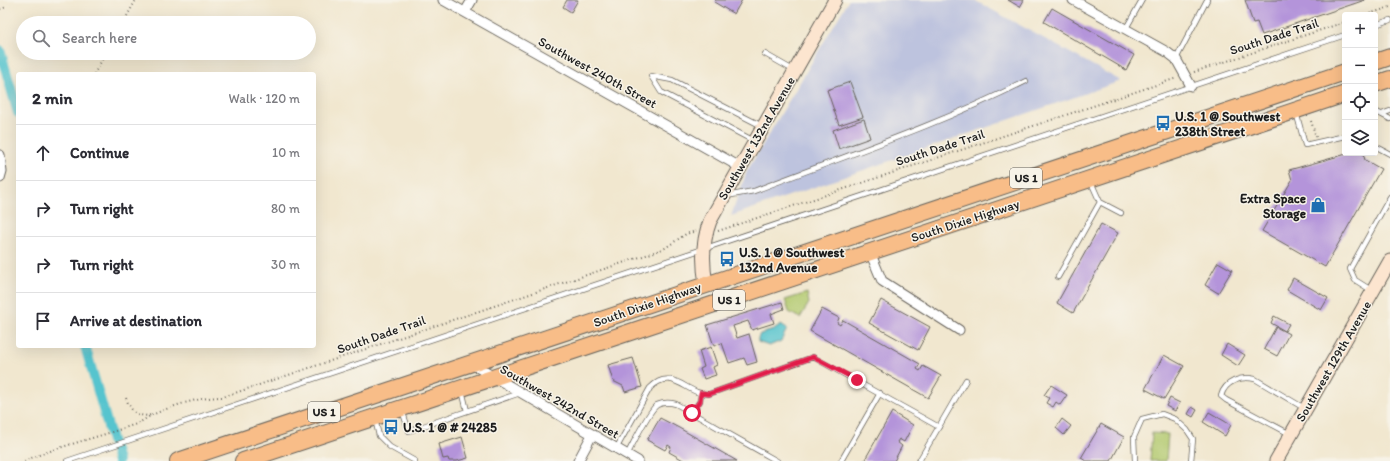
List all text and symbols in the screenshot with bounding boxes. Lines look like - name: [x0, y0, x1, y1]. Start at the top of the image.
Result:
- map controls: [1342, 12, 1378, 156]
- button: +: [1342, 12, 1378, 48]
- street label: South Dade Trail: [1228, 15, 1321, 58]
- search box: [16, 16, 316, 60]
- icon: search: [30, 27, 52, 49]
- text: Search here: [62, 29, 137, 47]
- street label: Southwest 240th Street: [536, 34, 660, 111]
- button: −: [1342, 48, 1378, 84]
- street label: Southwest 132nd Avenue: [715, 74, 798, 203]
- button: locate: [1342, 84, 1378, 120]
- text: 2 min: [32, 88, 72, 108]
- text: Walk · 120 m: [229, 91, 300, 106]
- place label: U.S. 1 @ Southwest 238th Street: [1175, 109, 1280, 139]
- bus stop icon: U.S. 1 @ Southwest 238th Street: [1154, 114, 1172, 132]
- button: layers: [1342, 120, 1378, 156]
- street label: South Dade Trail: [894, 126, 987, 169]
- icon: ahead: [32, 142, 54, 164]
- text: Continue: [70, 144, 129, 162]
- text: 10 m: [272, 145, 300, 160]
- road number: US 1: [1010, 168, 1042, 188]
- place label: Extra Space Storage: [1240, 191, 1306, 222]
- street label: South Dixie Highway: [909, 196, 1021, 245]
- shop icon: Extra Space Storage: [1309, 196, 1327, 214]
- icon: right: [32, 198, 54, 220]
- text: Turn right: [70, 200, 134, 218]
- text: 80 m: [271, 201, 300, 216]
- place label: U.S. 1 @ Southwest 132nd Avenue: [739, 245, 844, 275]
- bus stop icon: U.S. 1 @ Southwest 132nd Avenue: [718, 250, 736, 268]
- icon: right: [32, 254, 54, 276]
- text: Turn right: [70, 256, 134, 274]
- text: 30 m: [271, 257, 300, 272]
- street label: South Dixie Highway: [591, 279, 703, 330]
- road number: US 1: [713, 290, 745, 310]
- street label: Southwest 129th Avenue: [1293, 298, 1374, 424]
- icon: arrive: [32, 310, 54, 332]
- text: Arrive at destination: [70, 312, 202, 330]
- street label: South Dade Trail: [335, 312, 428, 357]
- street label: Southwest 242nd Street: [498, 361, 622, 442]
- route end: [848, 371, 866, 389]
- road number: US 1: [308, 402, 340, 422]
- route start: [683, 404, 701, 422]
- bus stop icon: U.S. 1 @ # 24285: [382, 418, 400, 436]
- place label: U.S. 1 @ # 24285: [403, 420, 497, 435]

